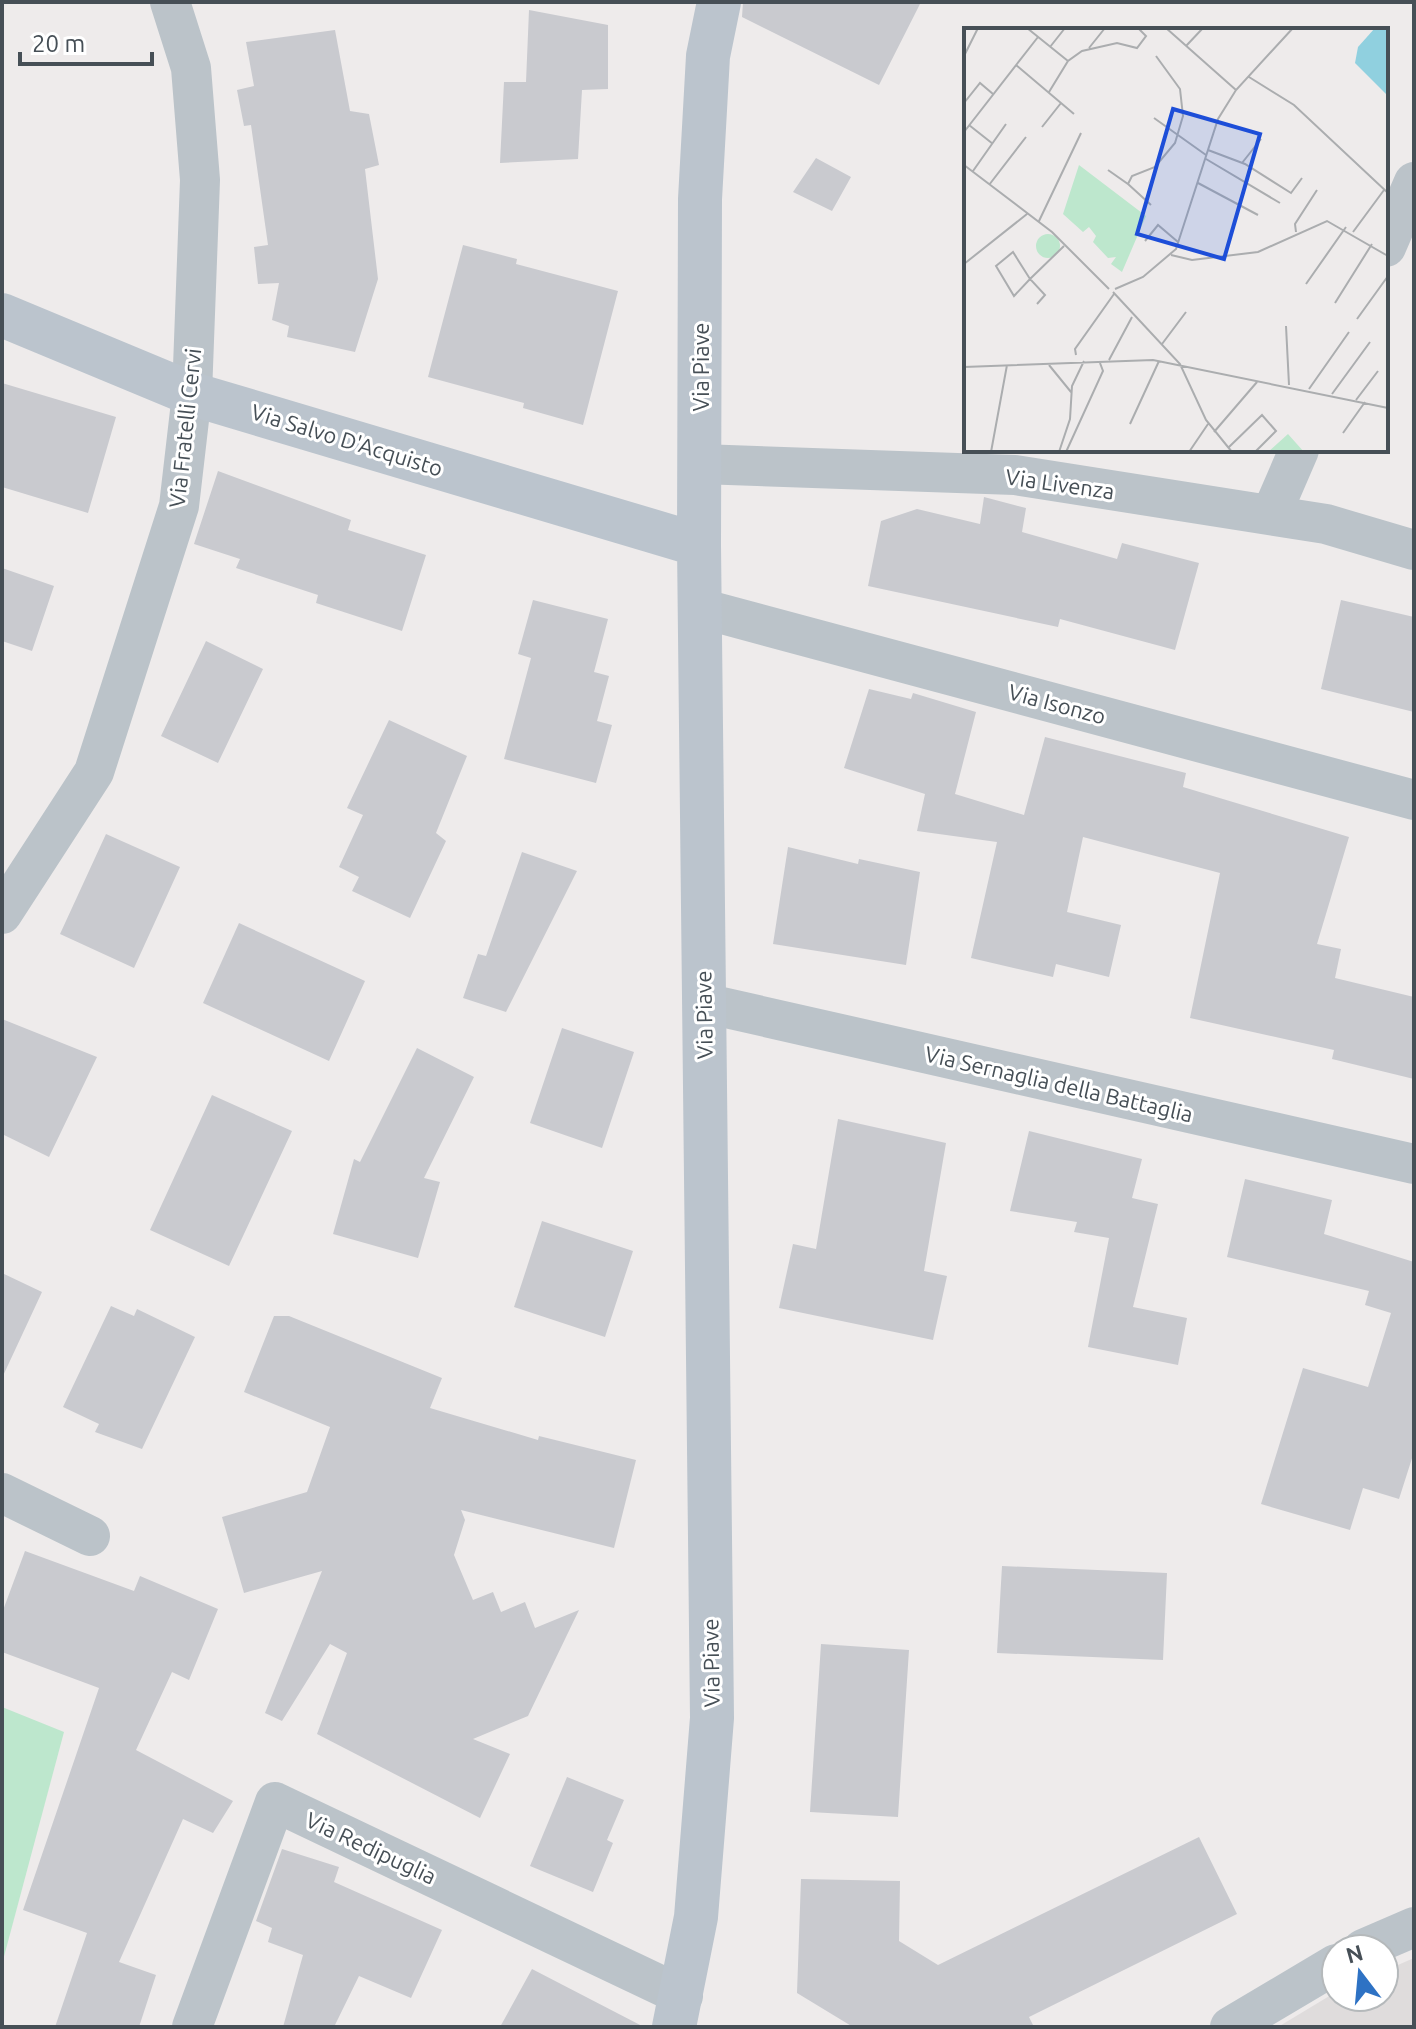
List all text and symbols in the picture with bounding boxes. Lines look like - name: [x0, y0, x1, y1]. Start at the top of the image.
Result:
- scale bar: [20, 16, 152, 66]
- inset map: [964, 28, 1388, 452]
- text: 20 m: [32, 30, 85, 57]
- street label: Via Piave: [688, 323, 713, 412]
- street label: Via Fratelli Cervi: [164, 347, 205, 509]
- street label: Via Salvo D'Acquisto: [248, 398, 446, 481]
- street label: Via Livenza: [1004, 463, 1116, 504]
- street label: Via Isonzo: [1006, 679, 1109, 728]
- street label: Via Piave: [690, 970, 717, 1060]
- street label: Via Sernaglia della Battaglia: [923, 1040, 1196, 1127]
- street label: Via Piave: [697, 1618, 724, 1708]
- street label: Via Redipuglia: [302, 1806, 440, 1889]
- north arrow: [1320, 1933, 1400, 2013]
- text: N: [1343, 1939, 1366, 1968]

